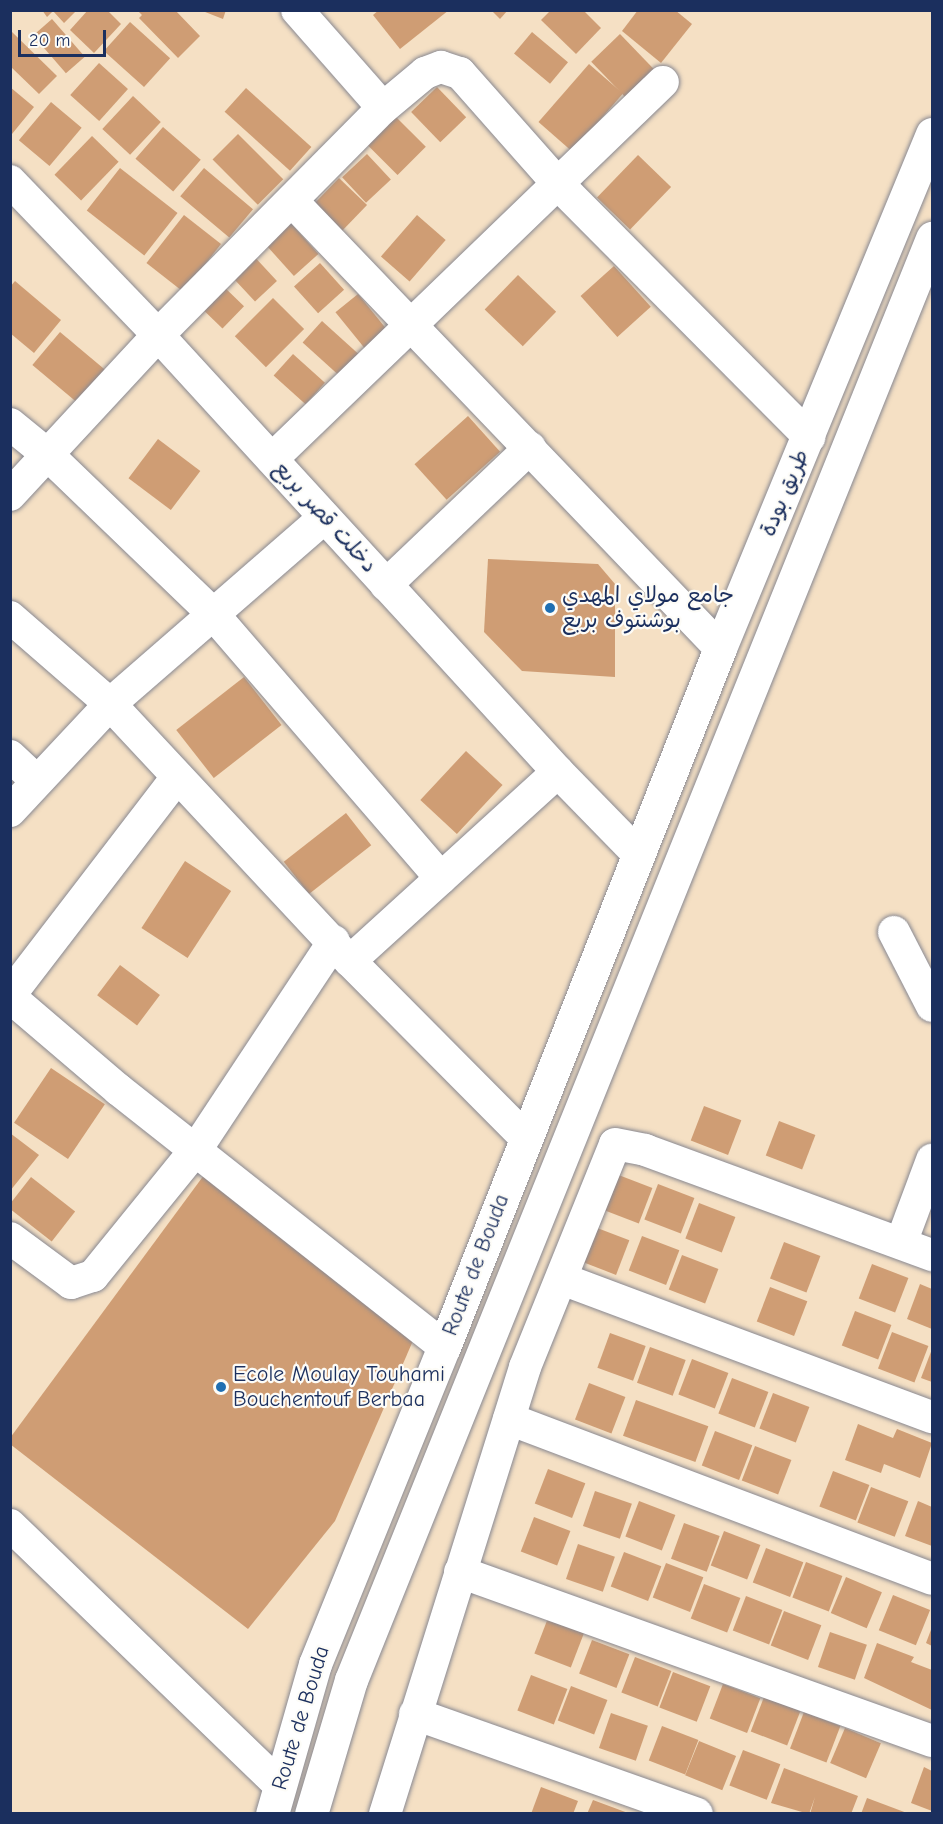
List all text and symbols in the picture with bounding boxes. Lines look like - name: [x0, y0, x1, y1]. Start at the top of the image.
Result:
- scale bar: [21, 18, 110, 56]
- text: 20 m: [29, 30, 70, 51]
- street label: طريق بودة: [755, 446, 815, 540]
- street label: دخلت قصر بربع: [268, 456, 382, 578]
- place label: جامع مولاي المهدي بوشنتوف بربع: [562, 582, 734, 634]
- marker: جامع مولاي المهدي بوشنتوف بربع: [543, 601, 557, 615]
- street label: Route de Bouda: [437, 1191, 515, 1339]
- place label: Ecole Moulay Touhami Bouchentouf Berbaa: [233, 1361, 445, 1412]
- marker: Ecole Moulay Touhami Bouchentouf Berbaa: [214, 1380, 228, 1394]
- street label: Route de Bouda: [267, 1643, 335, 1793]

